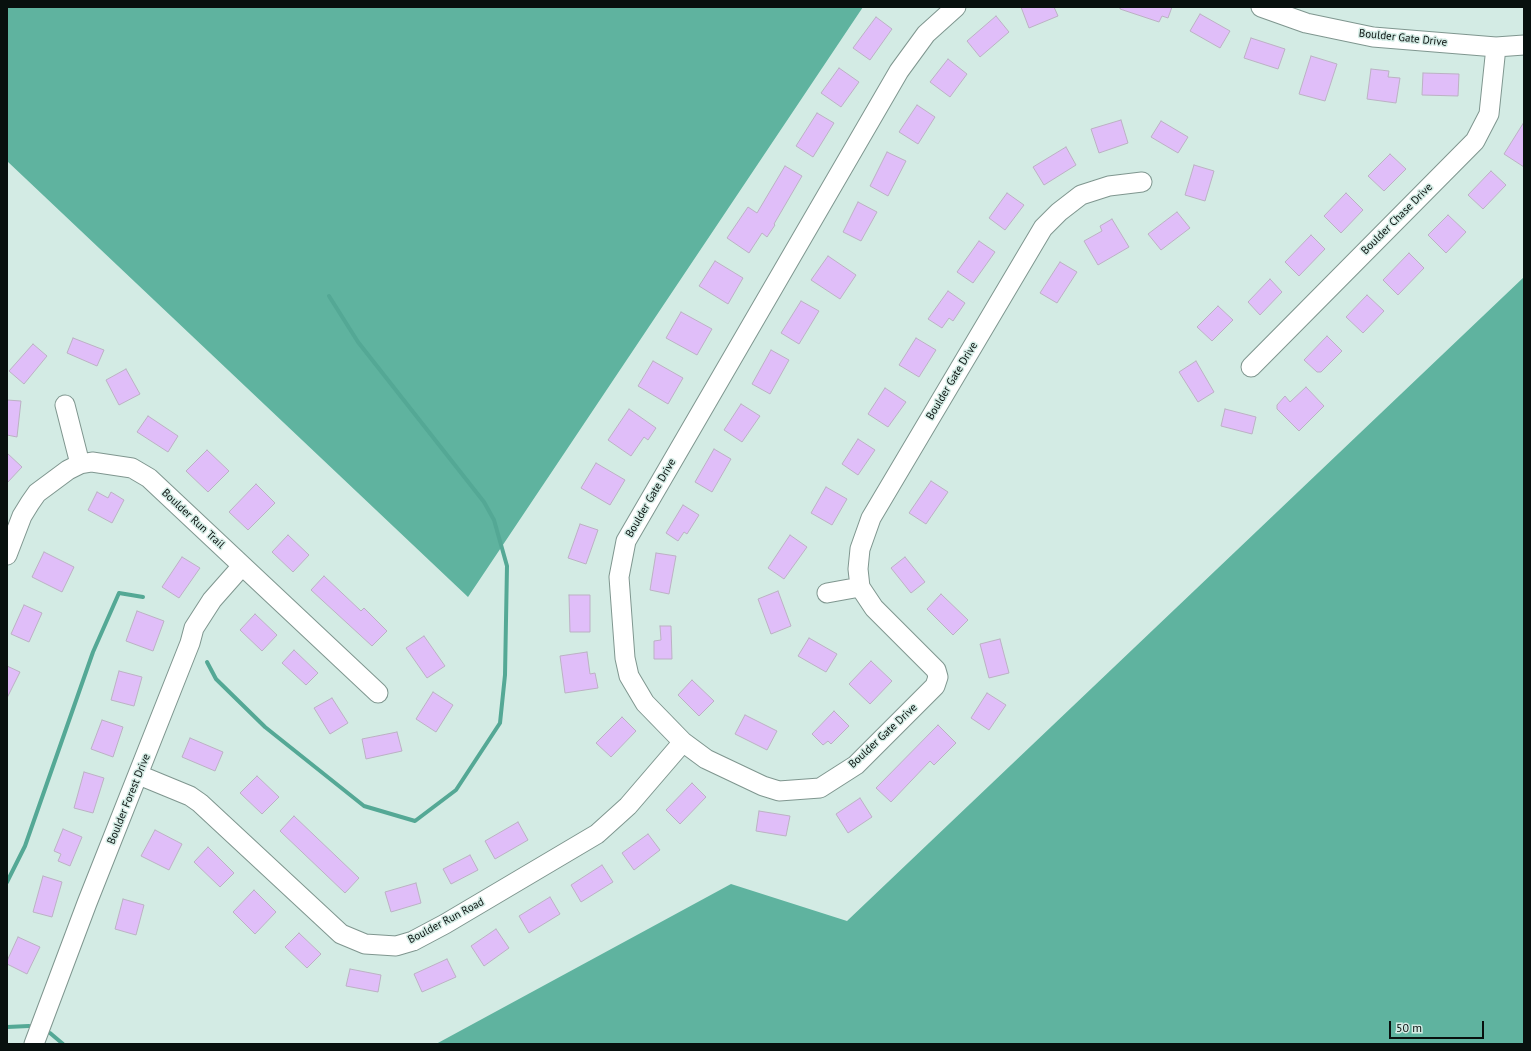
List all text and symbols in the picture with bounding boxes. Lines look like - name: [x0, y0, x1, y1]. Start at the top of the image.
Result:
- street label: Boulder Gate Drive: [1358, 27, 1448, 49]
- street label: Boulder Chase Drive: [1359, 181, 1435, 257]
- street label: Boulder Gate Drive: [924, 340, 980, 422]
- street label: Boulder Gate Drive: [623, 456, 679, 540]
- street label: Boulder Run Trail: [159, 486, 227, 552]
- street label: Boulder Gate Drive: [846, 701, 920, 771]
- street label: Boulder Forest Drive: [105, 752, 153, 846]
- street label: Boulder Run Road: [406, 895, 486, 947]
- scale bar: [1391, 1013, 1486, 1039]
- text: 50 m: [1396, 1020, 1422, 1035]

